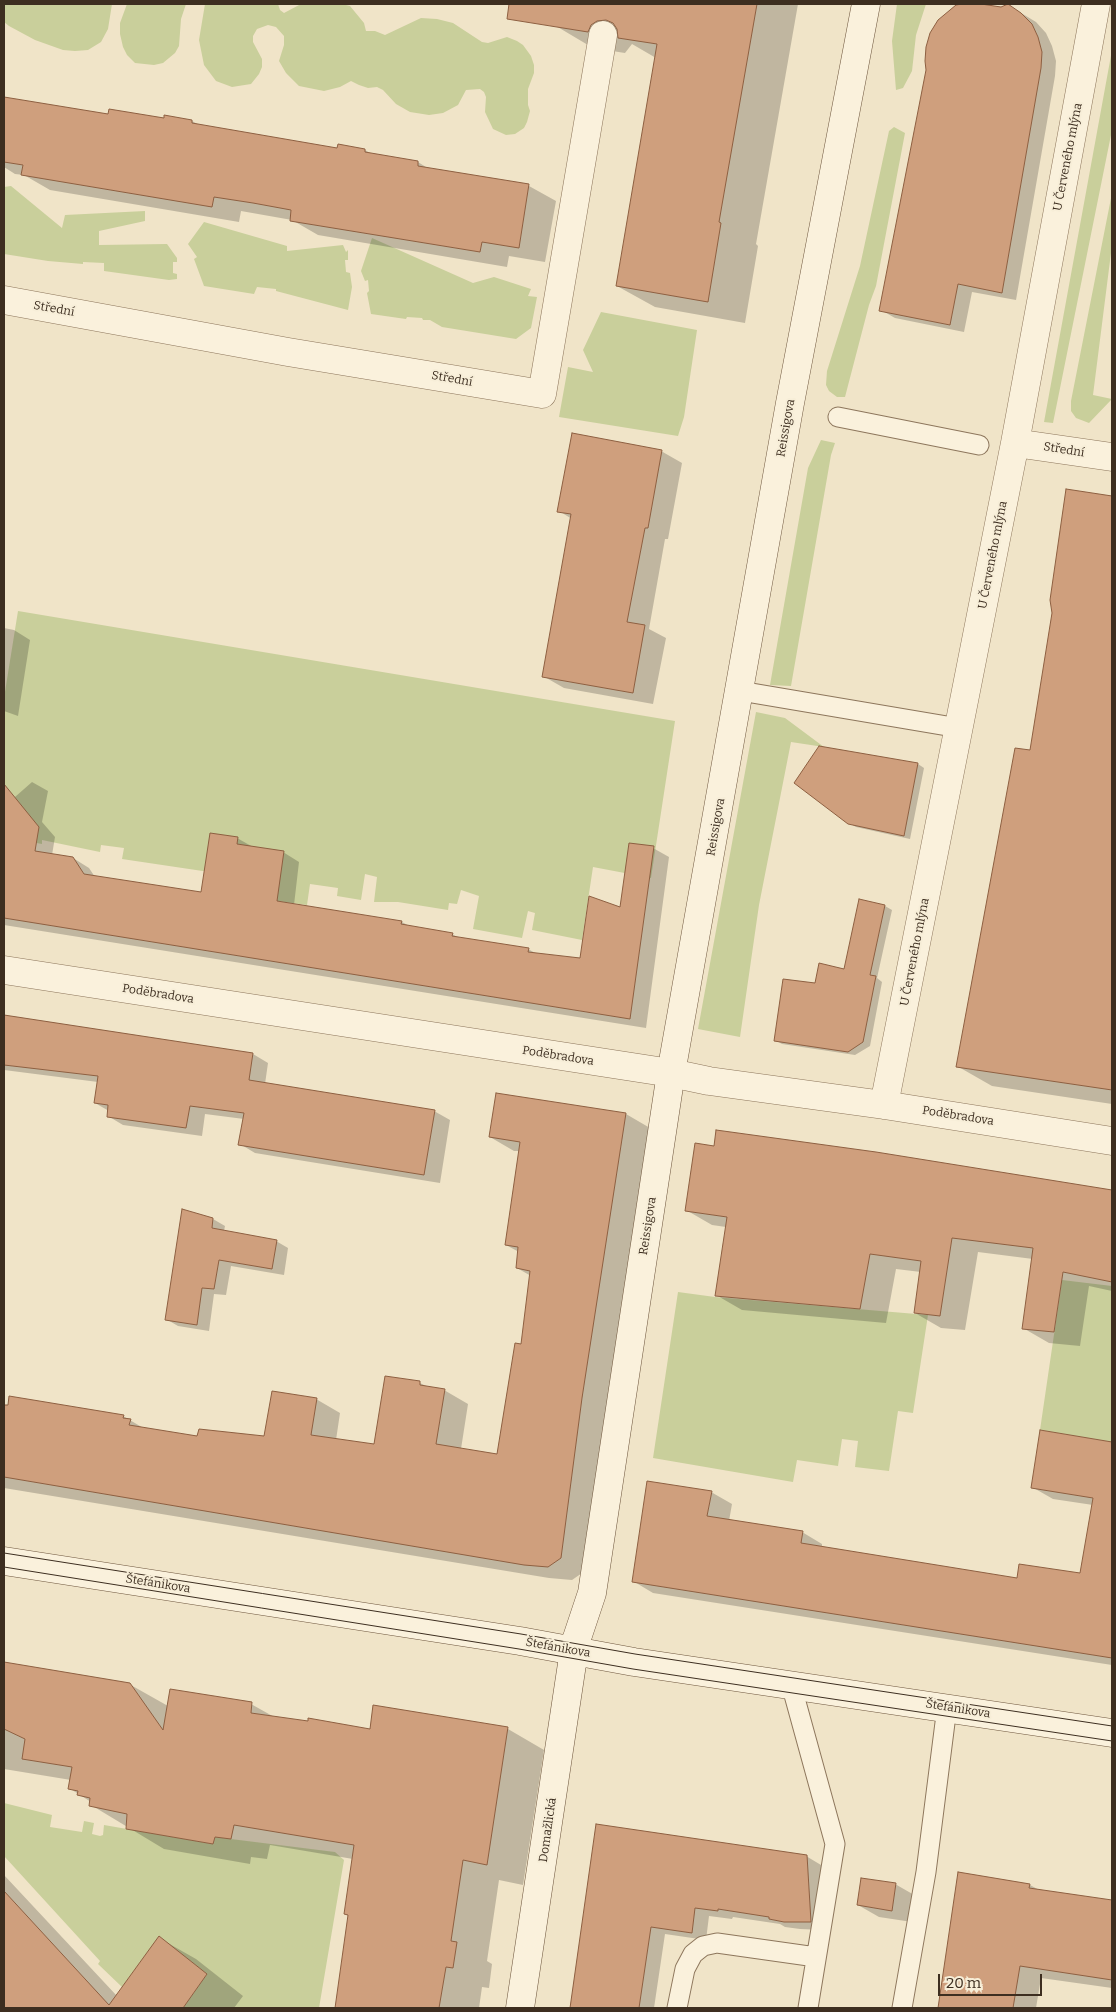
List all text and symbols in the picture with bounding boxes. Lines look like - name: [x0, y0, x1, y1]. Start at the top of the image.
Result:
- street label: U Červeného mlýna: [1050, 102, 1086, 212]
- street label: Střední: [32, 298, 76, 320]
- street label: Střední: [430, 368, 474, 390]
- street label: Reissigova: [774, 398, 798, 458]
- street label: Střední: [1042, 440, 1086, 460]
- street label: U Červeného mlýna: [975, 500, 1011, 610]
- street label: Reissigova: [704, 797, 728, 857]
- street label: U Červeného mlýna: [897, 897, 933, 1007]
- street label: Poděbradova: [121, 981, 195, 1007]
- street label: Poděbradova: [521, 1043, 595, 1069]
- street label: Poděbradova: [921, 1103, 995, 1129]
- street label: Reissigova: [636, 1196, 660, 1256]
- street label: Štefánikova: [125, 1572, 191, 1596]
- street label: Štefánikova: [525, 1635, 591, 1661]
- street label: Štefánikova: [925, 1697, 991, 1721]
- street label: Domažlická: [536, 1797, 560, 1863]
- scale bar: [941, 1964, 1045, 1996]
- text: 20 m: [946, 1974, 981, 1992]

